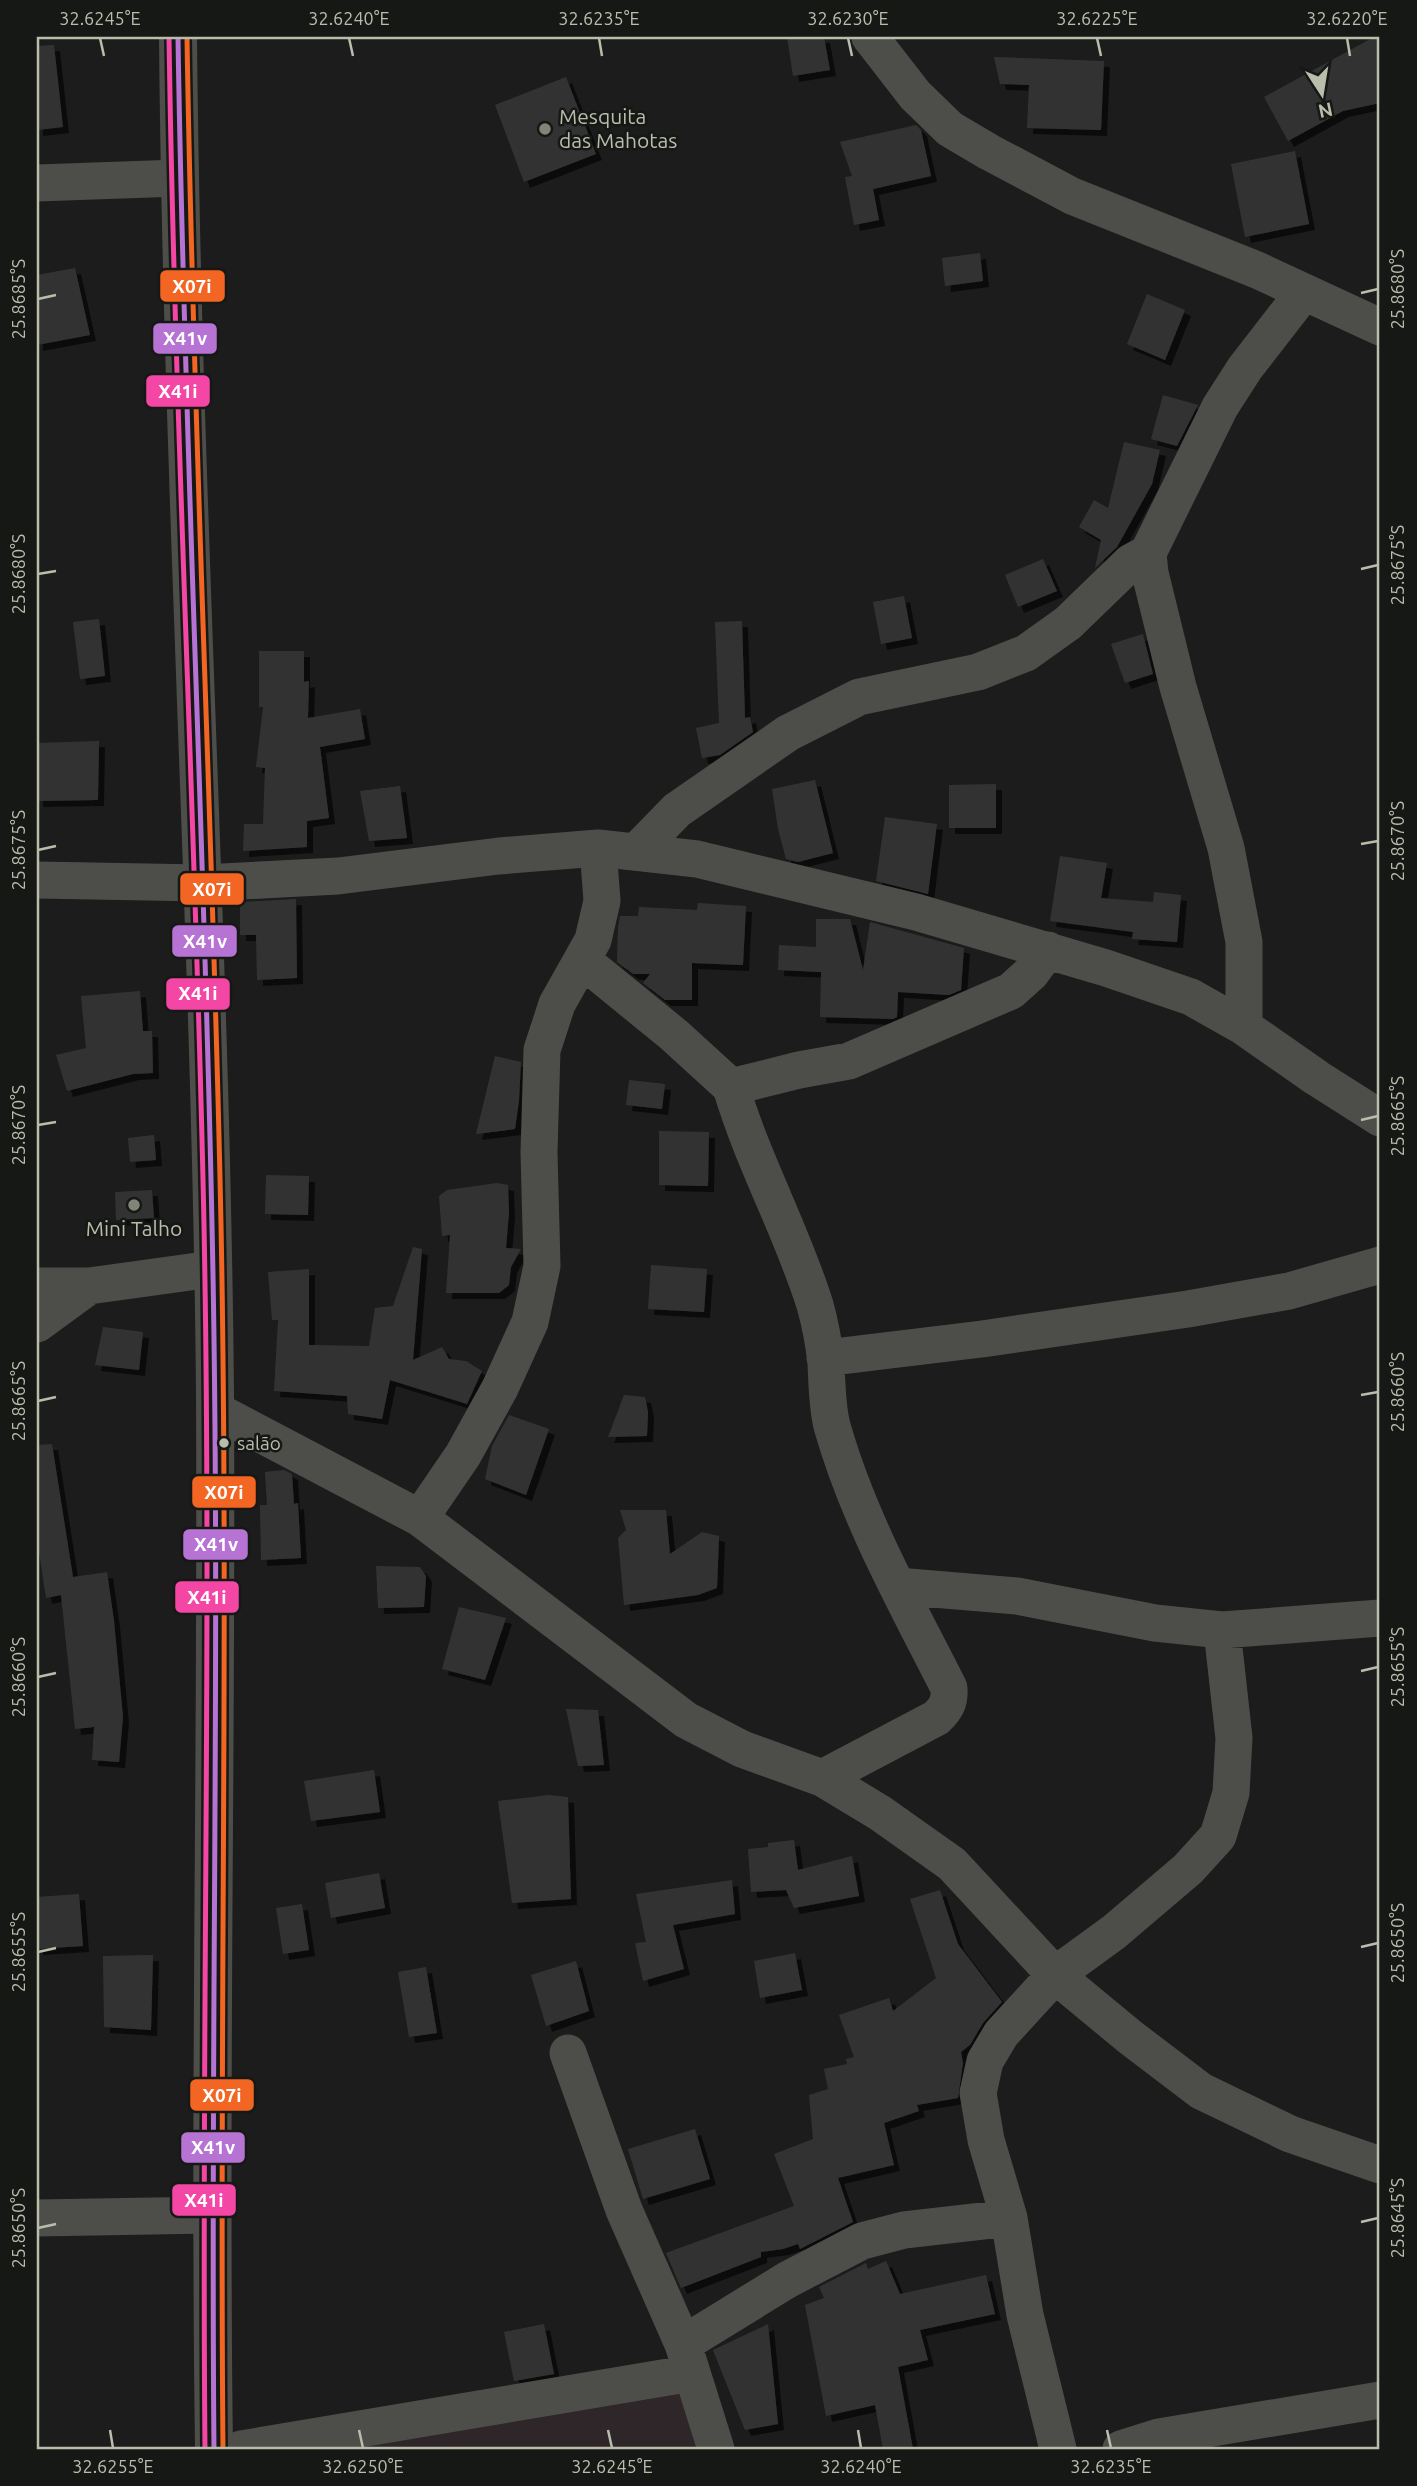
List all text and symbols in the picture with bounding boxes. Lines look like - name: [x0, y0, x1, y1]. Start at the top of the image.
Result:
- text: 32.6245°E: [59, 8, 141, 28]
- text: 32.6240°E: [308, 8, 390, 28]
- text: 32.6235°E: [558, 8, 640, 28]
- text: 32.6230°E: [807, 8, 889, 28]
- text: 32.6225°E: [1056, 8, 1138, 28]
- text: 32.6220°E: [1306, 8, 1388, 28]
- north arrow: [1288, 60, 1358, 130]
- text: N: [1316, 98, 1335, 123]
- place label: Mesquita das Mahotas: [559, 104, 677, 152]
- marker: Mesquita das Mahotas: [537, 121, 553, 137]
- text: 25.8680°S: [1387, 249, 1407, 329]
- text: 25.8685°S: [8, 259, 28, 339]
- line badge: X07i: [159, 269, 226, 303]
- text: X07i: [172, 275, 212, 297]
- line badge: X41v: [152, 322, 218, 355]
- text: X41v: [163, 327, 207, 349]
- line badge: X41i: [145, 374, 211, 408]
- text: X41i: [158, 380, 198, 402]
- text: 25.8675°S: [1387, 525, 1407, 605]
- text: 25.8680°S: [8, 534, 28, 614]
- text: 25.8670°S: [1387, 801, 1407, 881]
- text: 25.8675°S: [8, 810, 28, 890]
- line badge: X07i: [179, 872, 245, 906]
- text: X07i: [192, 878, 232, 900]
- line badge: X41v: [171, 924, 238, 958]
- text: X41v: [183, 930, 227, 952]
- line badge: X41i: [165, 977, 231, 1011]
- text: X41i: [178, 982, 218, 1004]
- text: 25.8665°S: [1387, 1076, 1407, 1156]
- text: 25.8670°S: [8, 1085, 28, 1165]
- marker: Mini Talho: [126, 1197, 142, 1213]
- place label: Mini Talho: [86, 1216, 182, 1240]
- text: 25.8660°S: [1387, 1352, 1407, 1432]
- text: 25.8665°S: [8, 1361, 28, 1441]
- place label: salão: [237, 1432, 281, 1454]
- marker: salão: [217, 1436, 231, 1450]
- line badge: X07i: [191, 1475, 257, 1509]
- text: X07i: [204, 1481, 244, 1503]
- line badge: X41v: [182, 1528, 249, 1561]
- text: X41v: [194, 1533, 238, 1555]
- line badge: X41i: [174, 1580, 240, 1614]
- text: X41i: [187, 1586, 227, 1608]
- text: 25.8655°S: [1387, 1627, 1407, 1707]
- text: 25.8660°S: [8, 1637, 28, 1717]
- text: 25.8650°S: [1387, 1903, 1407, 1983]
- text: 25.8655°S: [8, 1912, 28, 1992]
- line badge: X07i: [189, 2078, 255, 2112]
- text: X07i: [202, 2084, 242, 2106]
- line badge: X41v: [180, 2131, 246, 2164]
- text: X41v: [191, 2136, 235, 2158]
- text: 25.8645°S: [1387, 2178, 1407, 2258]
- line badge: X41i: [171, 2183, 237, 2217]
- text: 25.8650°S: [8, 2188, 28, 2268]
- text: X41i: [184, 2189, 224, 2211]
- text: 32.6255°E: [72, 2456, 154, 2476]
- text: 32.6250°E: [322, 2456, 404, 2476]
- text: 32.6245°E: [571, 2456, 653, 2476]
- text: 32.6240°E: [820, 2456, 902, 2476]
- text: 32.6235°E: [1070, 2456, 1152, 2476]

